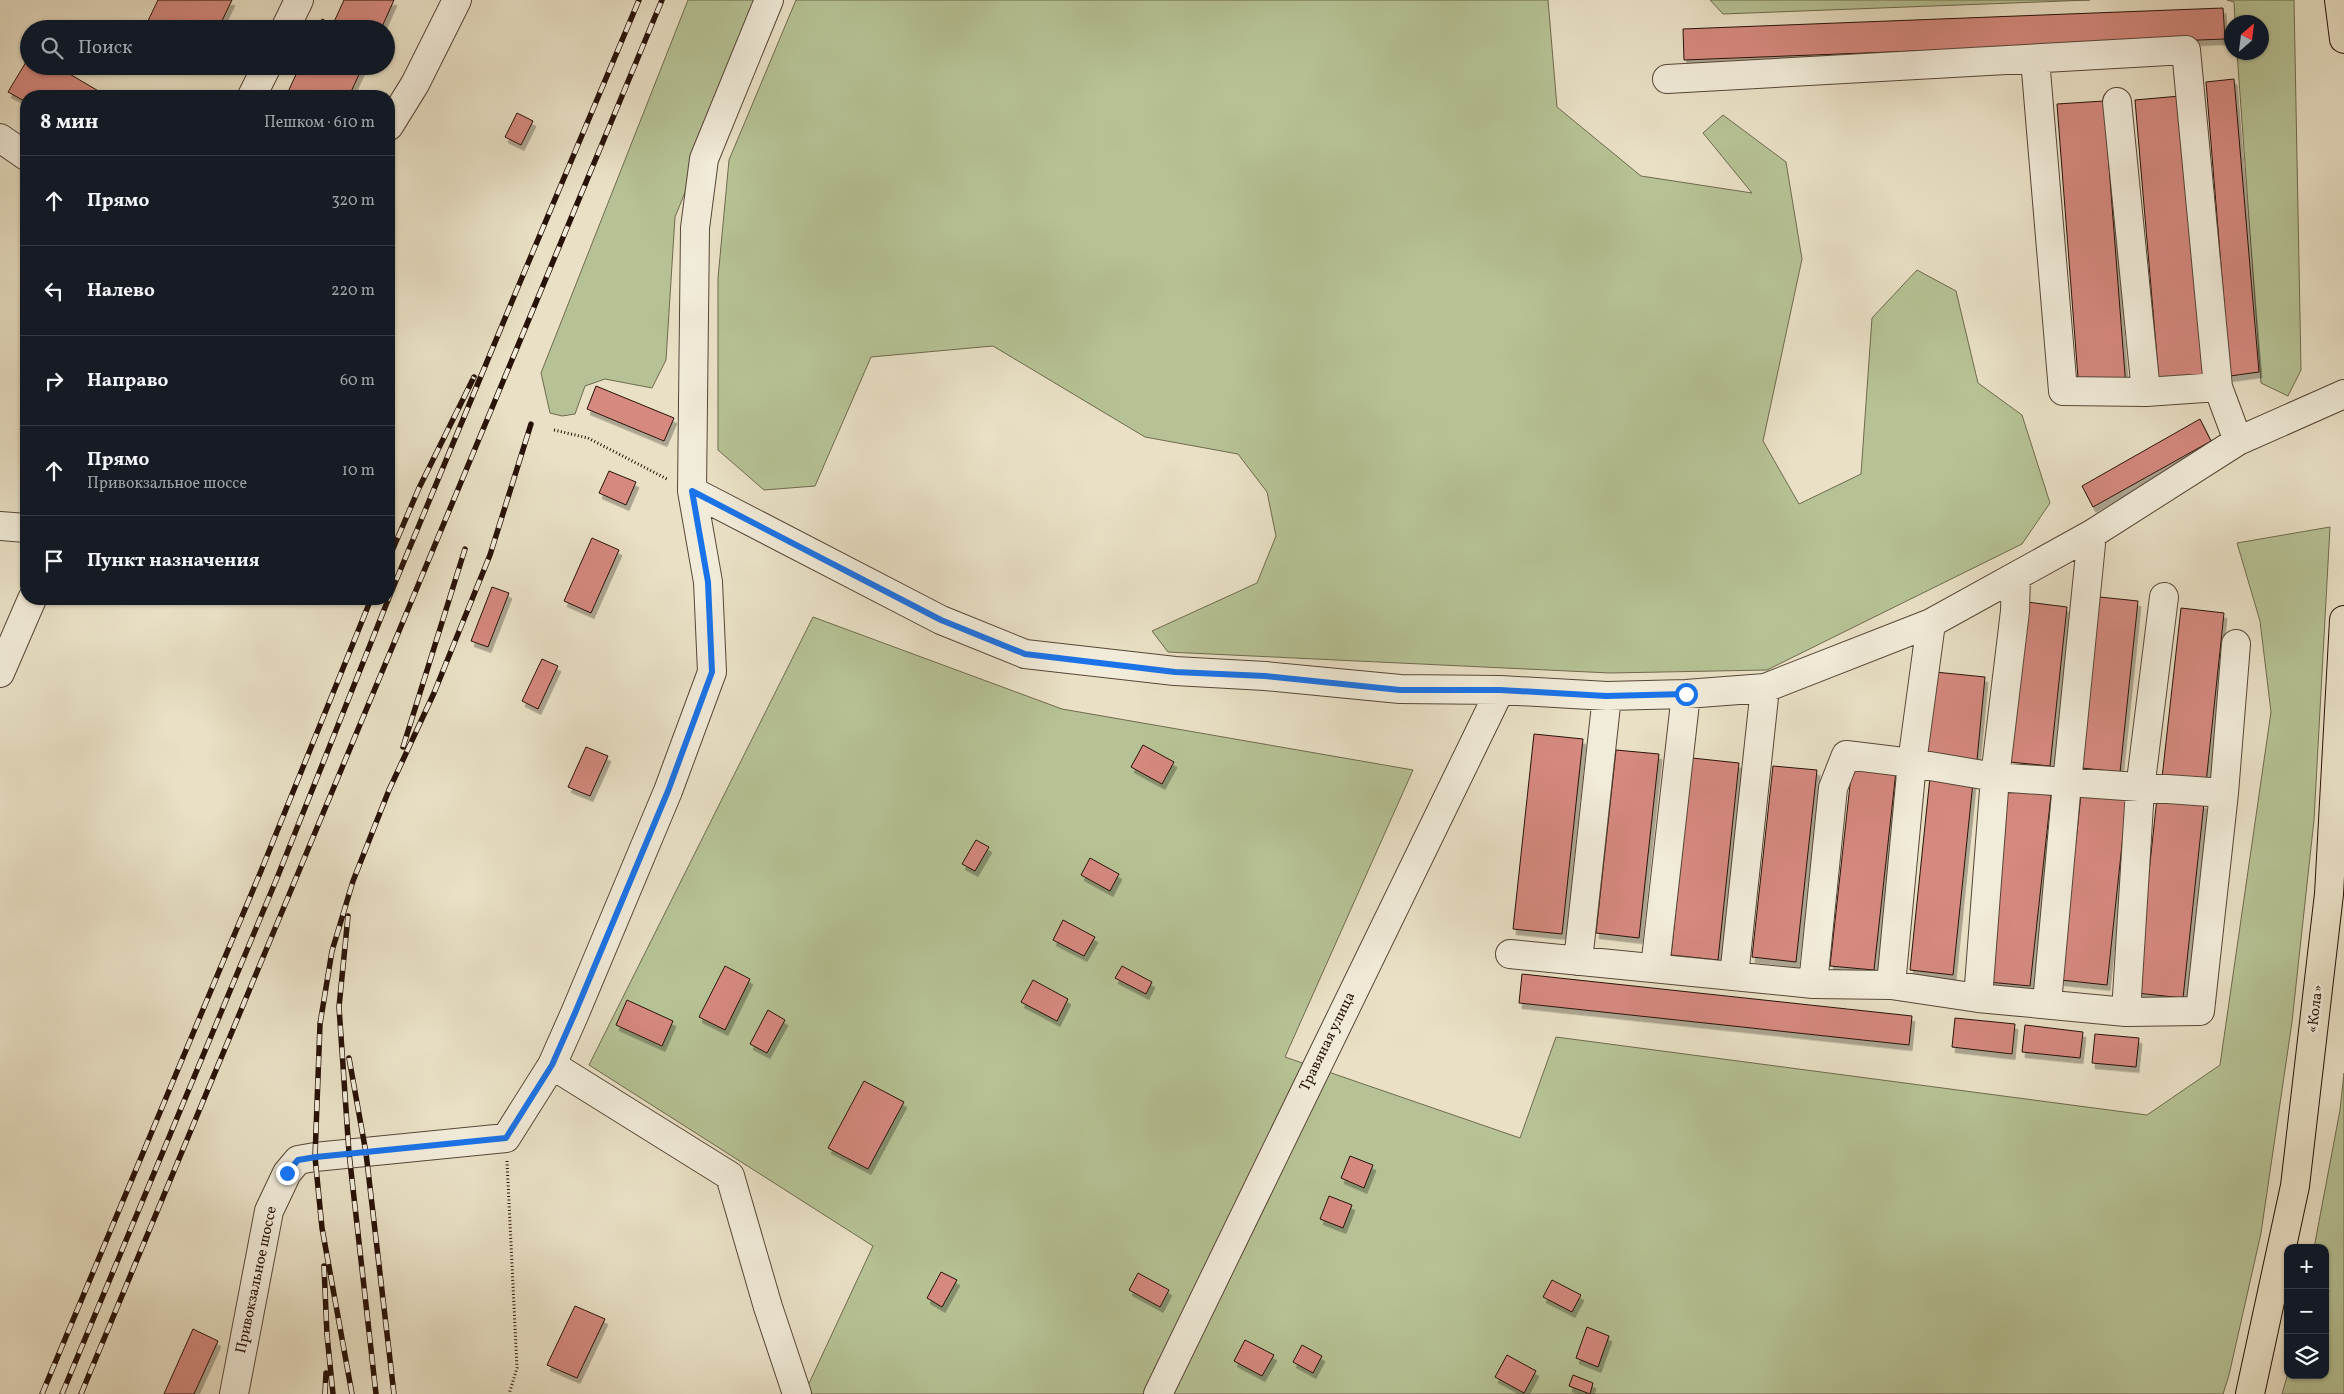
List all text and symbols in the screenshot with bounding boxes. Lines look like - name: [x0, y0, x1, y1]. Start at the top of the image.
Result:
- north arrow: [2224, 15, 2269, 60]
- search box: [20, 20, 395, 75]
- icon: search: [38, 34, 66, 62]
- text: Поиск: [78, 35, 132, 61]
- text: 8 мин: [40, 108, 99, 137]
- text: Пешком · 610 m: [264, 112, 375, 134]
- icon: ahead: [40, 187, 68, 215]
- text: Прямо: [87, 188, 149, 214]
- text: 320 m: [331, 190, 375, 212]
- icon: left: [40, 277, 68, 305]
- text: Налево: [87, 278, 155, 304]
- text: 220 m: [331, 280, 375, 302]
- icon: right: [40, 367, 68, 395]
- text: Направо: [87, 368, 169, 394]
- text: 60 m: [340, 370, 375, 392]
- text: Прямо: [87, 447, 149, 473]
- icon: ahead: [40, 457, 68, 485]
- text: 10 m: [342, 460, 375, 482]
- text: Привокзальное шоссе: [87, 473, 247, 495]
- icon: arrive: [40, 547, 68, 575]
- text: Пункт назначения: [87, 548, 260, 574]
- route start: [1675, 683, 1698, 706]
- street label: «Кола»: [2303, 984, 2329, 1034]
- street label: Травяная улица: [1295, 989, 1361, 1095]
- route end: [276, 1162, 299, 1185]
- street label: Привокзальное шоссе: [231, 1204, 283, 1356]
- map controls: [2284, 1244, 2329, 1379]
- button: +: [2284, 1244, 2329, 1289]
- button: −: [2284, 1289, 2329, 1334]
- button: layers: [2284, 1334, 2329, 1379]

